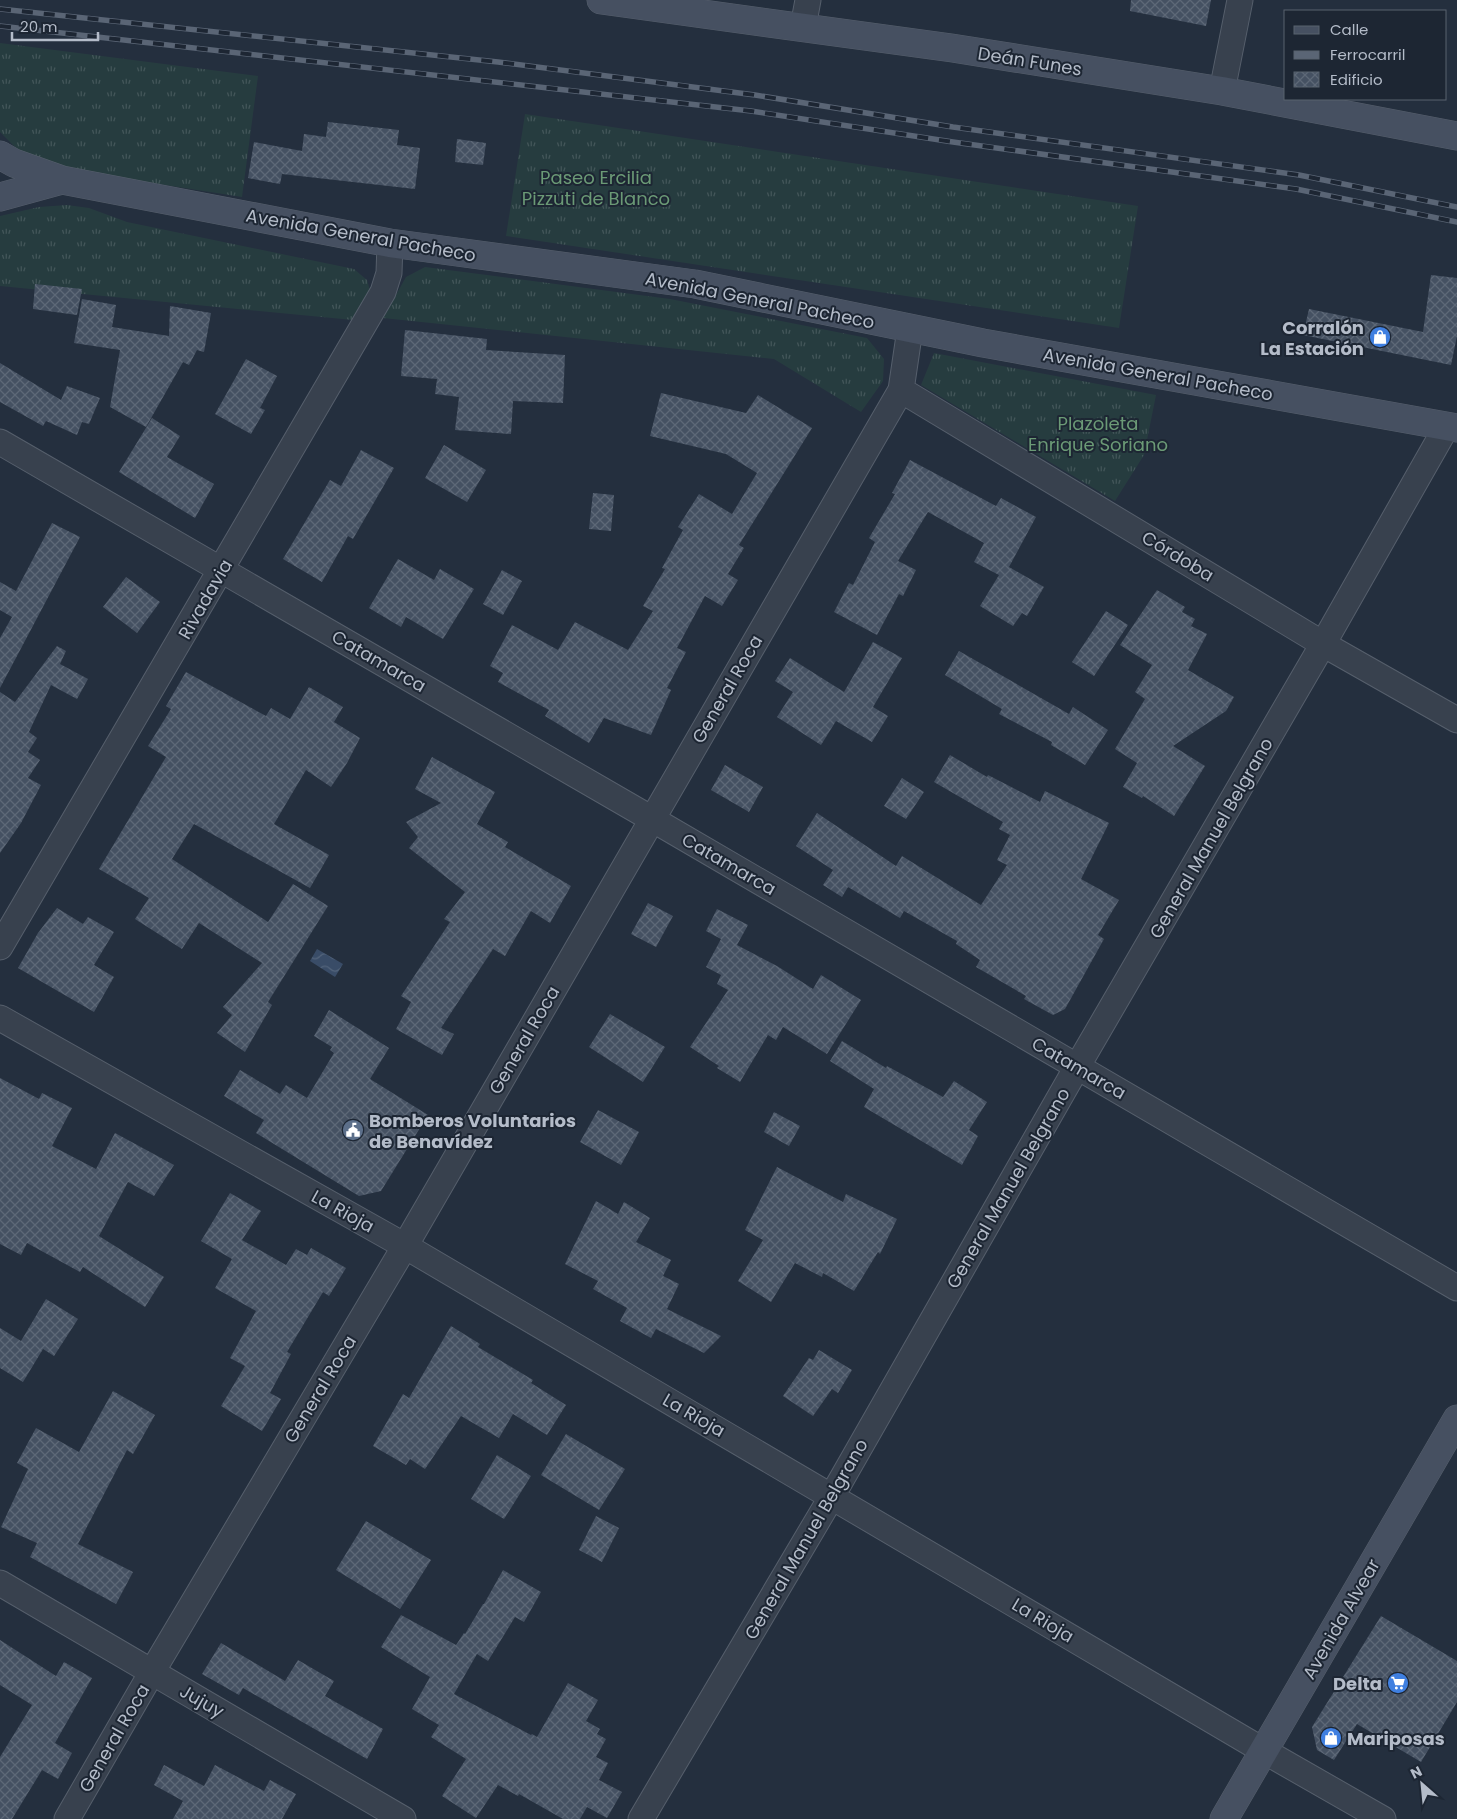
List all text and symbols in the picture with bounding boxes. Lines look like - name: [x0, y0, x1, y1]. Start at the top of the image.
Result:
- scale bar: [12, 10, 99, 42]
- legend: [1284, 10, 1447, 100]
- text: 20 m: [20, 16, 58, 37]
- text: Calle: [1330, 19, 1368, 40]
- street label: Deán Funes: [976, 40, 1084, 82]
- text: Ferrocarril: [1330, 44, 1405, 65]
- text: Edificio: [1330, 69, 1383, 90]
- park label: Paseo Ercilia Pizzuti de Blanco: [522, 165, 670, 211]
- street label: Avenida General Pacheco: [244, 202, 478, 268]
- street label: Avenida General Pacheco: [643, 265, 877, 335]
- place label: Corralón La Estación: [1260, 315, 1364, 361]
- shop icon: Corralón La Estación: [1368, 325, 1392, 349]
- street label: Avenida General Pacheco: [1041, 341, 1275, 407]
- park label: Plazoleta Enrique Soriano: [1028, 411, 1168, 457]
- street label: Córdoba: [1137, 525, 1219, 587]
- street label: Rivadavia: [172, 554, 238, 644]
- street label: Catamarca: [327, 624, 431, 698]
- street label: General Roca: [686, 630, 768, 748]
- street label: General Manuel Belgrano: [1143, 733, 1279, 943]
- street label: Catamarca: [677, 827, 781, 901]
- street label: General Roca: [483, 981, 565, 1099]
- street label: Catamarca: [1027, 1031, 1131, 1105]
- street label: General Manuel Belgrano: [940, 1083, 1076, 1293]
- place label: Bomberos Voluntarios de Benavídez: [369, 1108, 576, 1154]
- public building icon: Bomberos Voluntarios de Benavídez: [341, 1118, 365, 1142]
- street label: La Rioja: [307, 1184, 379, 1238]
- street label: General Roca: [278, 1330, 362, 1448]
- street label: La Rioja: [658, 1387, 730, 1443]
- street label: General Manuel Belgrano: [738, 1434, 874, 1644]
- street label: Avenida Alvear: [1296, 1554, 1386, 1684]
- street label: La Rioja: [1007, 1592, 1079, 1648]
- place label: Delta: [1333, 1671, 1382, 1696]
- supermarket icon: Delta: [1386, 1671, 1410, 1695]
- street label: Jujuy: [175, 1678, 229, 1724]
- street label: General Roca: [73, 1679, 155, 1797]
- shop icon: Mariposas: [1319, 1726, 1343, 1750]
- place label: Mariposas: [1347, 1726, 1445, 1751]
- north arrow: [1397, 1759, 1447, 1809]
- text: N: [1407, 1761, 1425, 1784]

